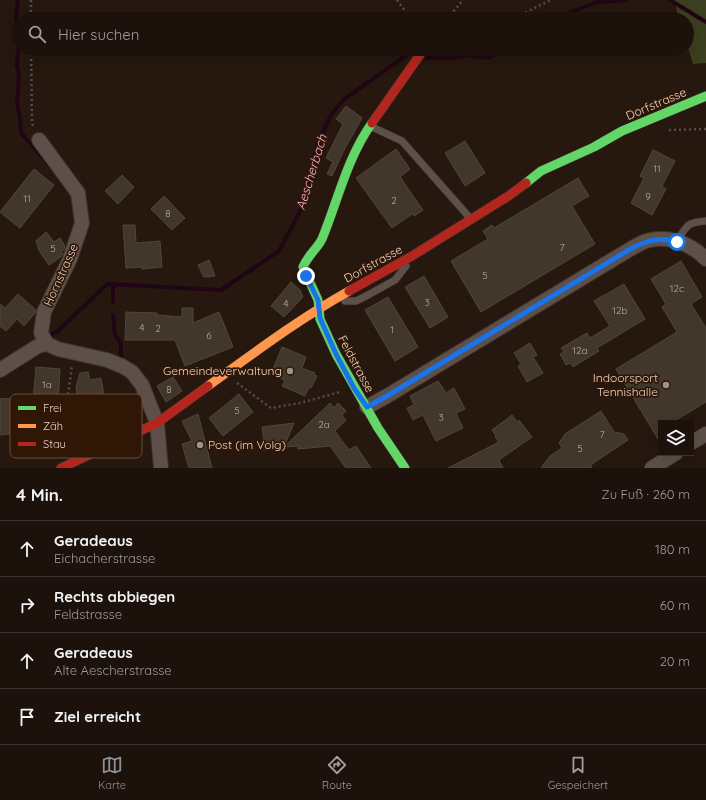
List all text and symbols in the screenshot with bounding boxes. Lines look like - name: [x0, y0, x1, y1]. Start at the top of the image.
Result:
- search box: [12, 12, 694, 56]
- icon: search: [26, 23, 48, 45]
- text: Hier suchen: [58, 25, 139, 44]
- street label: Dorfstrasse: [623, 84, 689, 123]
- water label: Aescherbach: [292, 132, 330, 212]
- house number: 11: [653, 162, 661, 175]
- house number: 9: [645, 190, 651, 203]
- house number: 11: [23, 192, 31, 205]
- house number: 2: [391, 194, 397, 207]
- house number: 8: [165, 207, 171, 220]
- route start: [668, 233, 686, 251]
- street label: Hornstrasse: [40, 241, 81, 308]
- street label: Dorfstrasse: [341, 241, 405, 286]
- house number: 7: [559, 241, 565, 254]
- house number: 5: [50, 242, 56, 255]
- route end: [297, 267, 315, 285]
- house number: 5: [482, 269, 488, 282]
- house number: 12c: [670, 282, 684, 295]
- house number: 3: [424, 296, 430, 309]
- house number: 4: [283, 297, 289, 310]
- house number: 12b: [612, 304, 628, 317]
- house number: 4: [139, 321, 145, 334]
- house number: 2: [155, 322, 161, 335]
- house number: 1: [390, 323, 394, 336]
- house number: 6: [206, 329, 212, 342]
- street label: Feldstrasse: [335, 333, 378, 395]
- house number: 12a: [572, 344, 588, 357]
- place label: Gemeindeverwaltung: [163, 363, 282, 378]
- marker: Gemeindeverwaltung: [285, 366, 295, 376]
- place label: Indoorsport Tennishalle: [593, 370, 658, 399]
- house number: 1a: [42, 378, 52, 391]
- marker: Indoorsport Tennishalle: [661, 380, 671, 390]
- house number: 8: [166, 383, 172, 396]
- legend: [10, 394, 142, 458]
- text: Frei: [43, 401, 62, 415]
- house number: 5: [234, 404, 240, 417]
- house number: 3: [438, 411, 444, 424]
- house number: 2a: [318, 418, 330, 431]
- text: Zäh: [43, 419, 63, 433]
- map controls: [658, 420, 694, 456]
- button: layers: [658, 420, 694, 456]
- house number: 7: [599, 428, 605, 441]
- text: Stau: [43, 437, 66, 451]
- place label: Post (im Volg): [208, 437, 286, 452]
- marker: Post (im Volg): [195, 440, 205, 450]
- house number: 5: [577, 442, 583, 455]
- text: 4 Min.: [16, 484, 63, 505]
- text: Zu Fuß · 260 m: [601, 486, 690, 502]
- text: Geradeaus: [54, 531, 133, 550]
- icon: ahead: [16, 538, 38, 560]
- text: 180 m: [655, 541, 690, 557]
- text: Eichacherstrasse: [54, 550, 155, 566]
- text: Rechts abbiegen: [54, 587, 175, 606]
- icon: right: [16, 594, 38, 616]
- text: 60 m: [660, 597, 690, 613]
- text: Feldstrasse: [54, 606, 122, 622]
- text: Geradeaus: [54, 643, 133, 662]
- icon: ahead: [16, 650, 38, 672]
- text: 20 m: [660, 653, 690, 669]
- text: Alte Aescherstrasse: [54, 662, 172, 678]
- icon: arrive: [16, 706, 38, 728]
- text: Ziel erreicht: [54, 707, 141, 726]
- tab: Karte: [98, 754, 126, 792]
- tab: Route: [322, 754, 352, 792]
- tab: Gespeichert: [548, 754, 608, 792]

